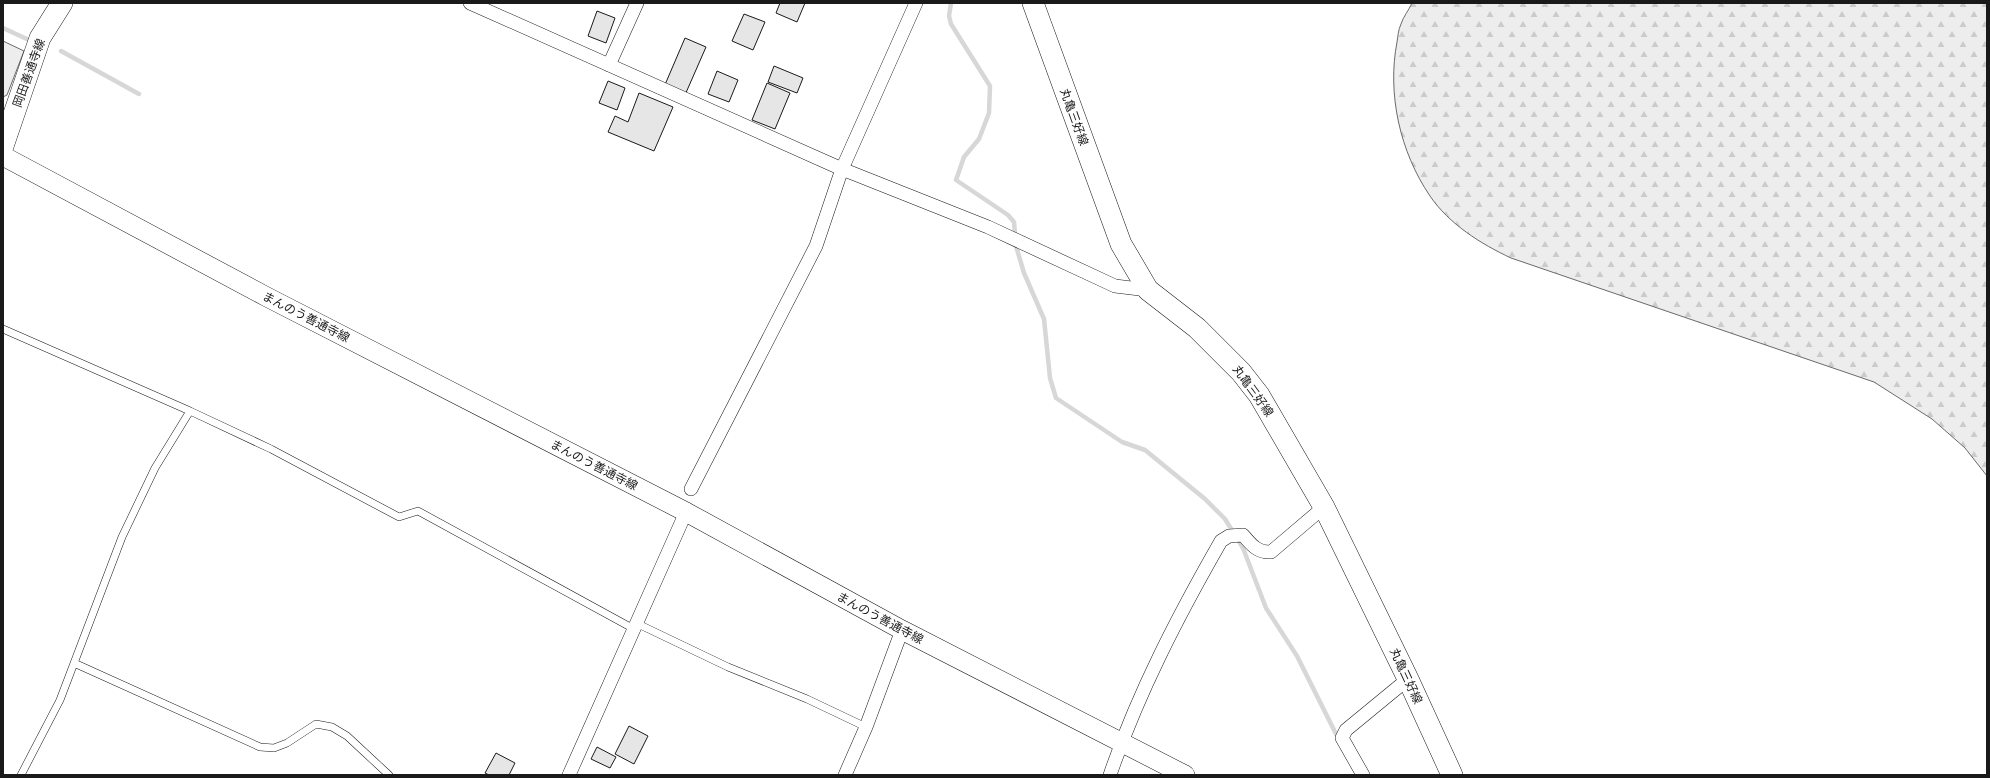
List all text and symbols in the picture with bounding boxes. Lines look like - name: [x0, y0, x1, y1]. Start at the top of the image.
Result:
- street label: 岡田善通寺線: [10, 37, 48, 109]
- street label: 丸亀三好線: [1057, 86, 1091, 148]
- street label: まんのう善通寺線: [260, 289, 352, 345]
- street label: 丸亀三好線: [1230, 363, 1276, 419]
- street label: まんのう善通寺線: [548, 437, 640, 493]
- street label: まんのう善通寺線: [834, 589, 926, 647]
- street label: 丸亀三好線: [1387, 646, 1425, 706]

